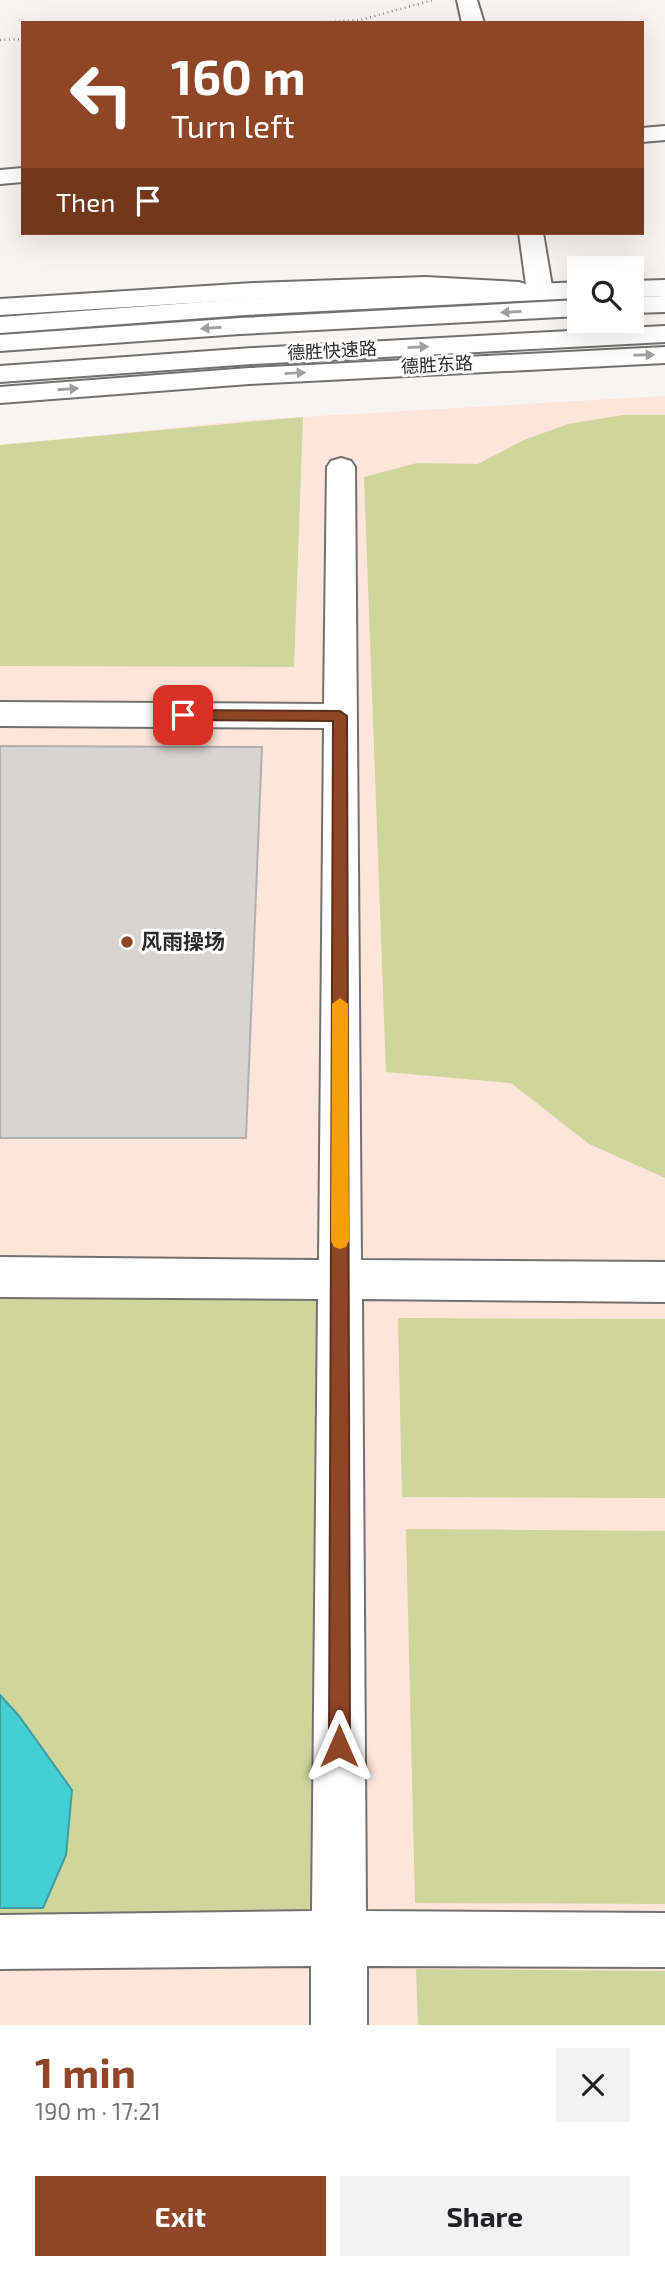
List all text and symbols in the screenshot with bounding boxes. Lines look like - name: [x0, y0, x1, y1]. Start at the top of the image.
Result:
- text: 160 m: [171, 46, 306, 105]
- icon: left: [56, 49, 147, 140]
- text: Turn left: [171, 106, 295, 144]
- icon: arrive: [129, 182, 167, 220]
- text: Then: [56, 186, 115, 217]
- map controls: [567, 256, 644, 333]
- button: search: [567, 256, 644, 333]
- one-way arrow: [500, 306, 522, 317]
- one-way arrow: [199, 323, 221, 334]
- street label: 德胜快速路: [286, 337, 377, 363]
- one-way arrow: [407, 341, 429, 352]
- one-way arrow: [634, 349, 656, 361]
- street label: 德胜东路: [400, 351, 473, 377]
- one-way arrow: [284, 367, 306, 378]
- one-way arrow: [57, 383, 79, 394]
- pin: [153, 685, 213, 745]
- icon: arrive: [164, 696, 202, 734]
- place label: 风雨操场: [141, 928, 225, 953]
- marker: 风雨操场: [119, 934, 135, 950]
- position arrow: [302, 1709, 376, 1783]
- text: 1 min: [35, 2046, 136, 2096]
- button: close: [556, 2048, 630, 2122]
- text: 190 m · 17:21: [35, 2097, 161, 2125]
- button: Exit: [35, 2176, 326, 2256]
- button: Share: [340, 2176, 630, 2256]

